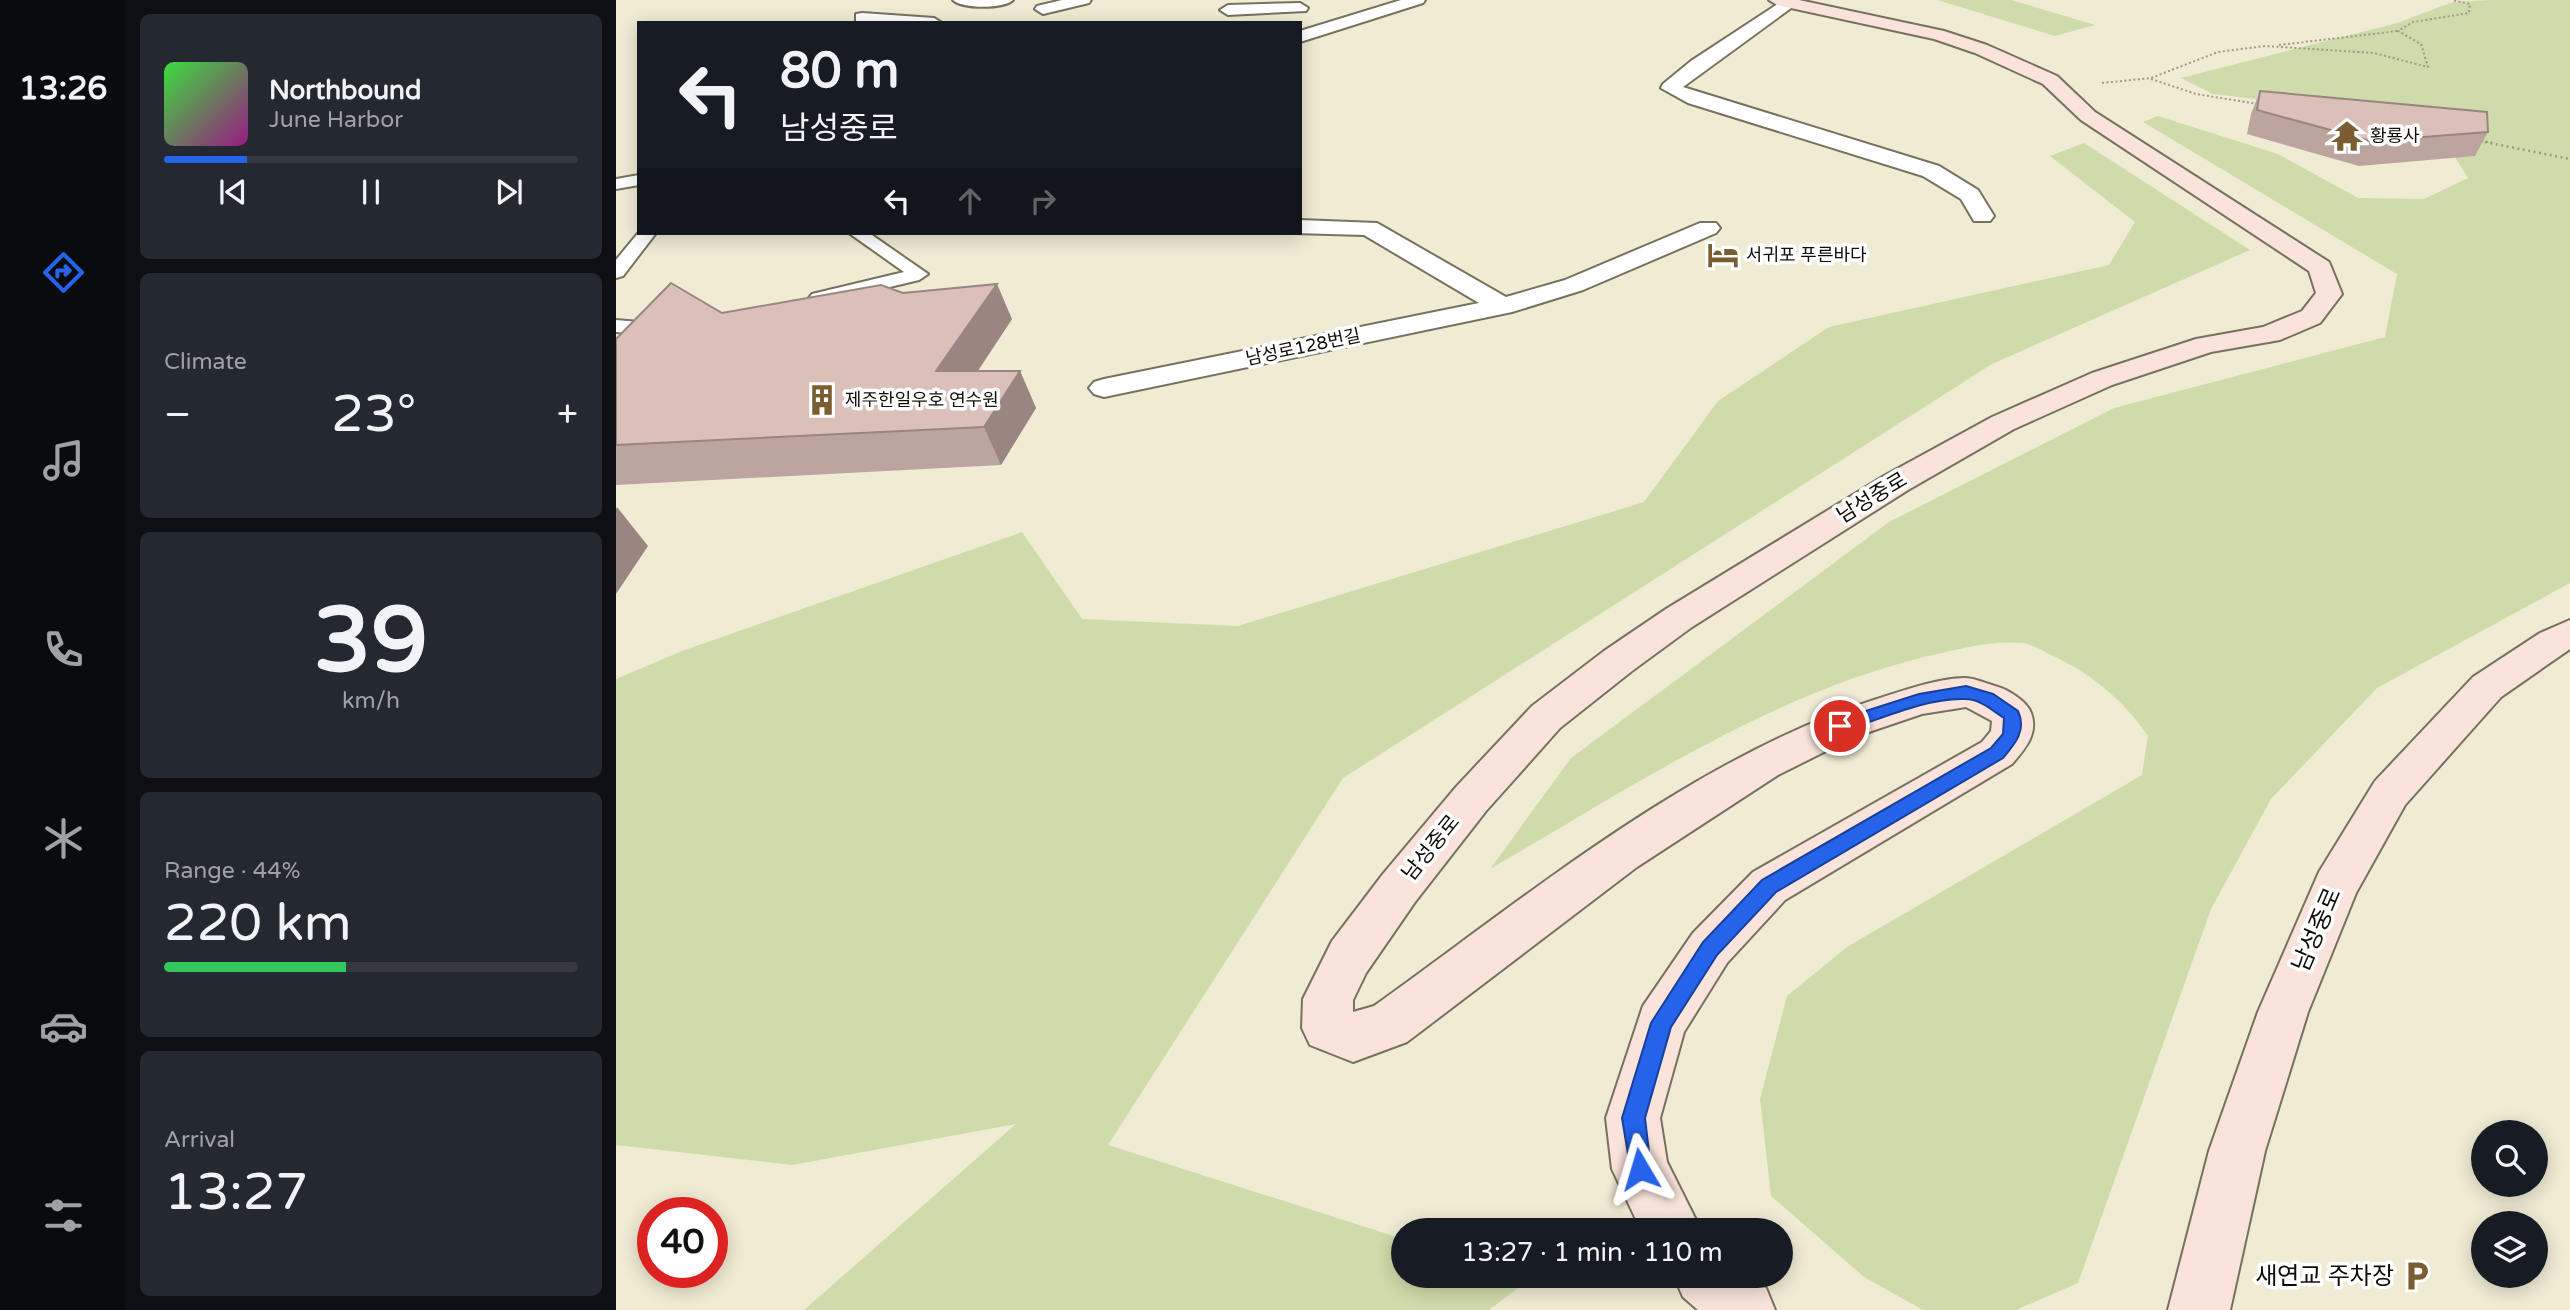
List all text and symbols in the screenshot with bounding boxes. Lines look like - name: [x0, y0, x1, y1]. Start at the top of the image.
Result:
- text: 80 m: [780, 42, 899, 101]
- icon: left: [665, 49, 756, 140]
- text: 13:26: [19, 70, 107, 108]
- text: Northbound: [269, 75, 421, 106]
- text: June Harbor: [269, 106, 403, 134]
- text: 남성중로: [780, 110, 898, 148]
- temple icon: 황룡사: [2330, 119, 2364, 153]
- place label: 황룡사: [2370, 125, 2420, 147]
- icon: previous: [214, 173, 252, 211]
- icon: pause: [352, 173, 390, 211]
- icon: next: [490, 173, 528, 211]
- icon: left: [878, 182, 916, 220]
- icon: ahead: [951, 182, 989, 220]
- icon: right: [1024, 182, 1062, 220]
- hotel icon: 서귀포 푸른바다: [1706, 238, 1740, 272]
- place label: 서귀포 푸른바다: [1746, 244, 1867, 266]
- icon: directions: [39, 248, 88, 297]
- street label: 남성로128번길: [1244, 324, 1362, 370]
- text: Climate: [164, 348, 247, 376]
- text: 23°: [331, 383, 416, 446]
- building icon: 제주한일우호 연수원: [805, 383, 839, 417]
- place label: 제주한일우호 연수원: [845, 389, 999, 411]
- text: −: [164, 392, 191, 438]
- text: +: [557, 392, 578, 438]
- icon: music: [39, 436, 88, 485]
- street label: 남성중로: [1832, 467, 1912, 529]
- text: 39: [314, 586, 428, 696]
- icon: phone: [39, 625, 88, 674]
- text: km/h: [342, 687, 400, 715]
- pin: [1810, 696, 1870, 756]
- icon: arrive: [1821, 707, 1859, 745]
- street label: 남성중로: [1397, 810, 1465, 886]
- icon: climate: [39, 814, 88, 863]
- text: Range · 44%: [164, 857, 300, 885]
- street label: 남성중로: [2286, 884, 2348, 976]
- text: 220 km: [164, 892, 352, 955]
- icon: car: [39, 1002, 88, 1051]
- map controls: [2471, 1120, 2548, 1288]
- button: search: [2471, 1120, 2548, 1197]
- text: Arrival: [164, 1126, 235, 1154]
- position arrow: [1603, 1132, 1677, 1206]
- text: 13:27: [164, 1161, 308, 1224]
- icon: filters: [39, 1191, 88, 1240]
- speed limit sign: 40: [637, 1197, 728, 1288]
- button: layers: [2471, 1211, 2548, 1288]
- text: 13:27 · 1 min · 110 m: [1461, 1237, 1723, 1268]
- parking icon: 새연교 주차장: [2400, 1259, 2434, 1293]
- place label: 새연교 주차장: [2255, 1262, 2394, 1291]

